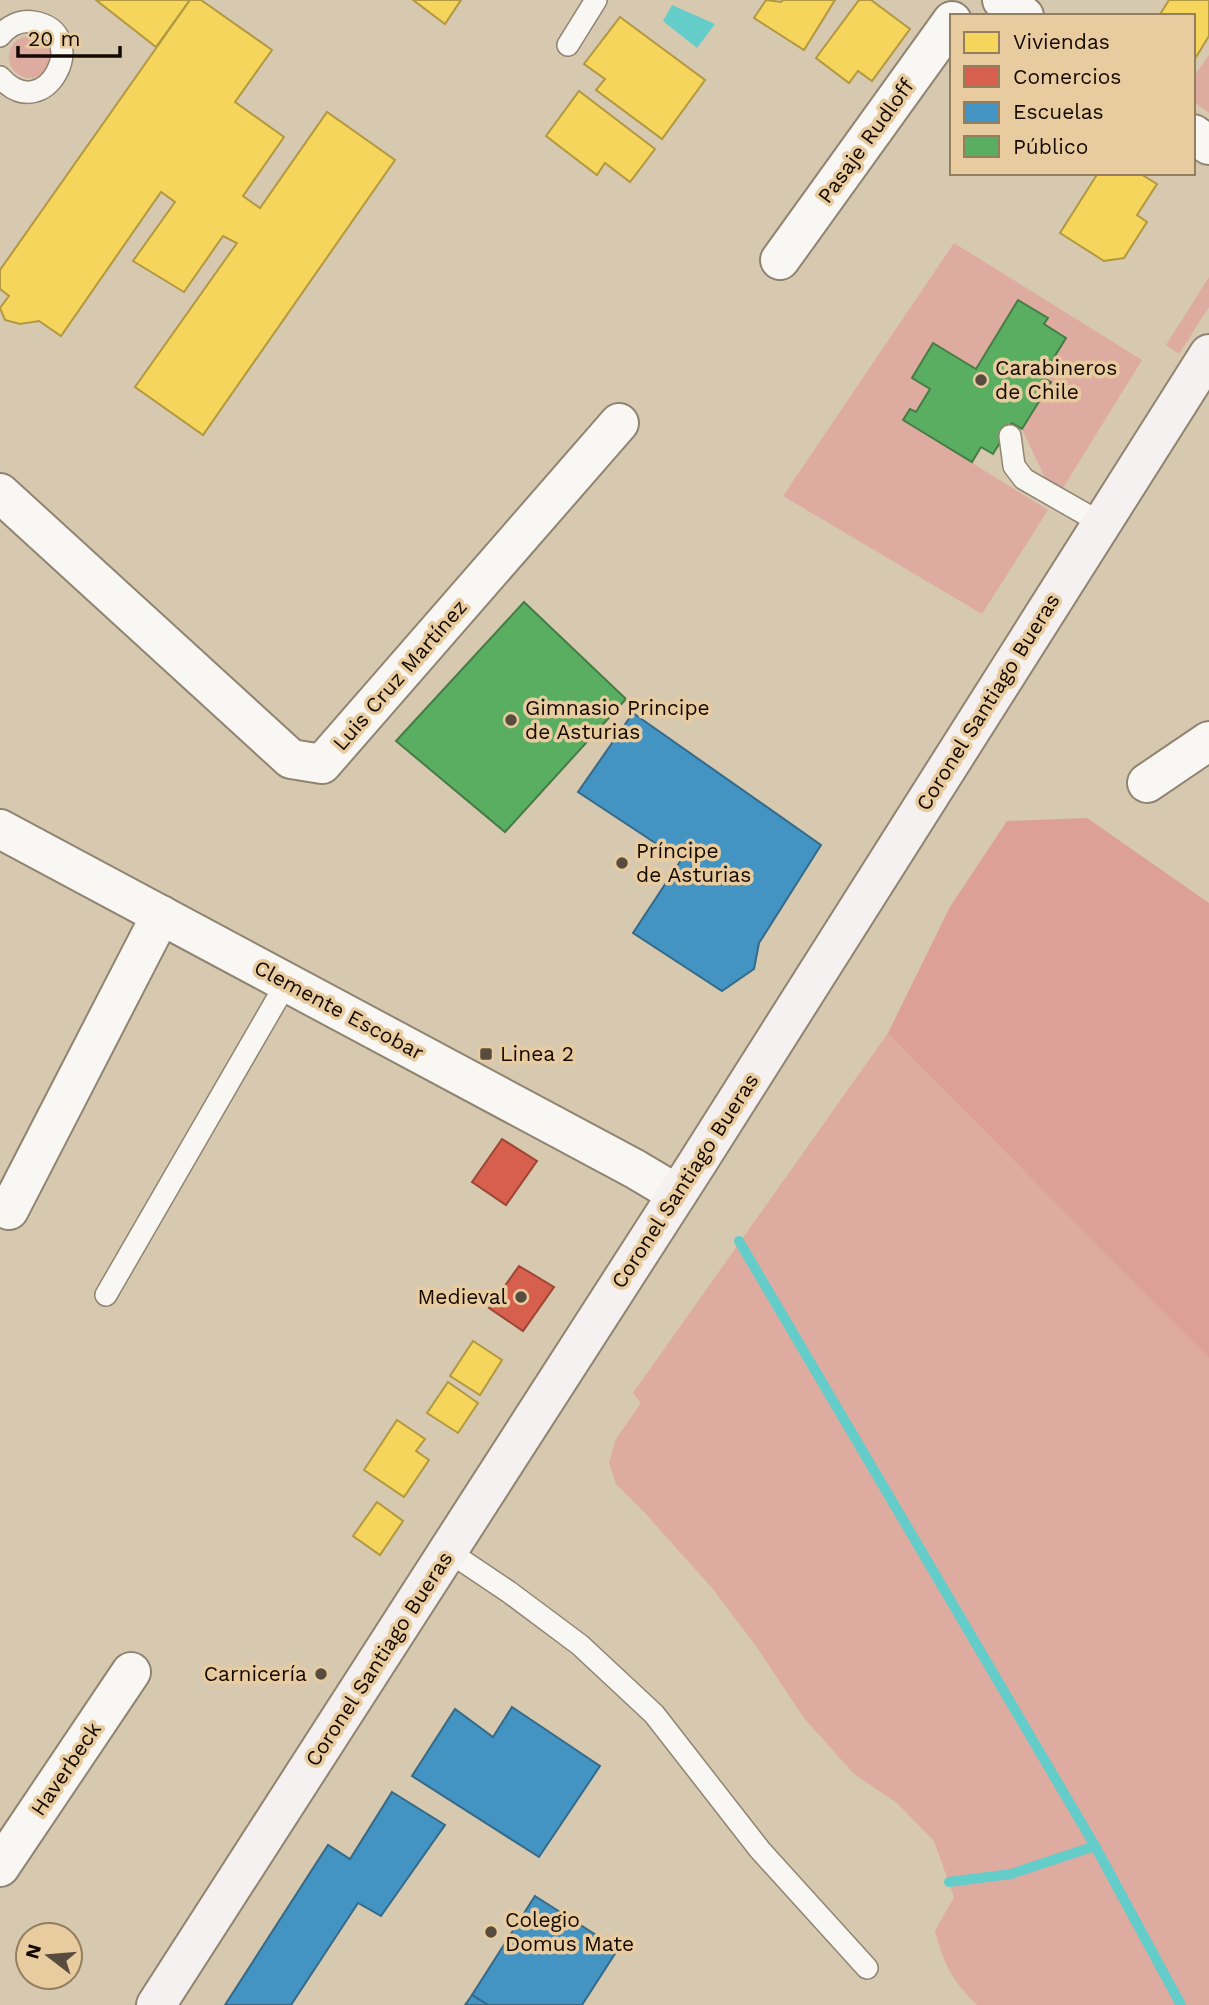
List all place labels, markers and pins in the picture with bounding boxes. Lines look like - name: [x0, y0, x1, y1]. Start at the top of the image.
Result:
- place label: Carabineros de Chile: [995, 355, 1117, 404]
- marker: Carabineros de Chile: [973, 372, 989, 388]
- place label: Gimnasio Principe de Asturias: [525, 695, 710, 744]
- marker: Gimnasio Principe de Asturias: [503, 712, 519, 728]
- place label: Príncipe de Asturias: [636, 838, 751, 887]
- marker: Príncipe de Asturias: [614, 855, 630, 871]
- place label: Linea 2: [500, 1041, 574, 1066]
- marker: Linea 2: [478, 1046, 494, 1062]
- place label: Medieval: [418, 1284, 508, 1309]
- marker: Medieval: [513, 1289, 529, 1305]
- place label: Carnicería: [204, 1661, 307, 1686]
- marker: Carnicería: [313, 1666, 329, 1682]
- place label: Colegio Domus Mate: [505, 1907, 634, 1956]
- marker: Colegio Domus Mate: [483, 1924, 499, 1940]

